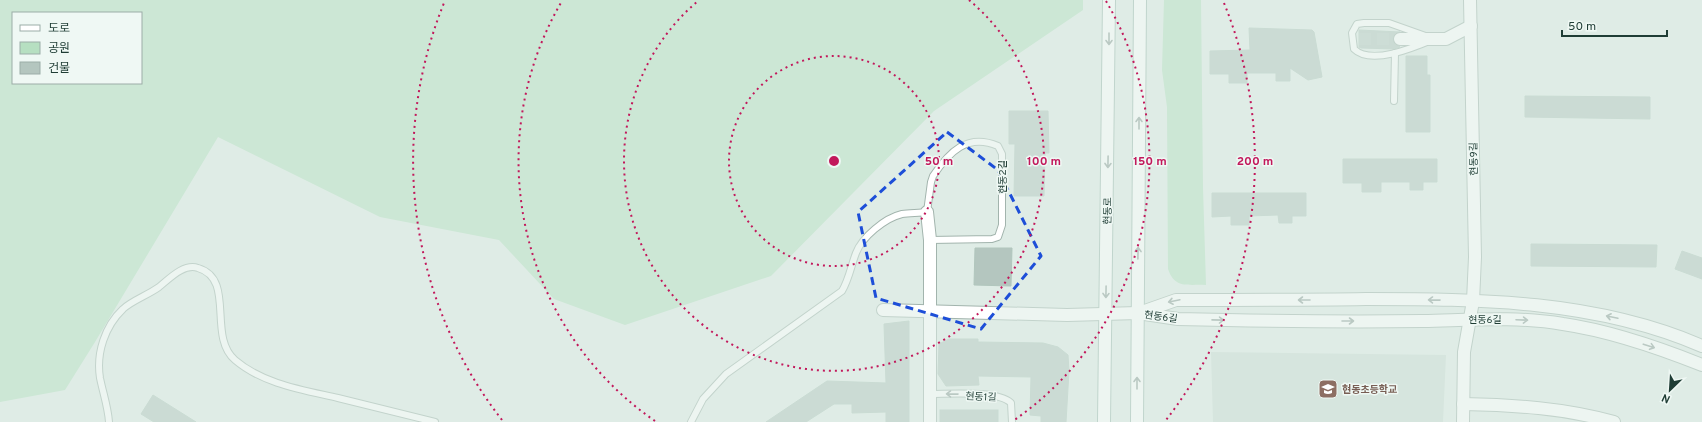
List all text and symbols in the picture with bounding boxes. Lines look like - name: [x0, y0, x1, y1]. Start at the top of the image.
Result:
- legend: [12, 12, 142, 84]
- scale bar: [1562, 12, 1667, 38]
- text: 50 m: [1568, 19, 1596, 35]
- text: 도로: [48, 21, 70, 37]
- one-way arrow: [1105, 32, 1113, 45]
- text: 공원: [48, 41, 70, 57]
- text: 건물: [48, 61, 70, 77]
- one-way arrow: [1135, 117, 1143, 130]
- street label: 현동9길: [1468, 142, 1481, 176]
- centre of rings: [827, 154, 841, 168]
- text: 50 m: [925, 154, 953, 170]
- text: 100 m: [1027, 154, 1061, 170]
- text: 150 m: [1133, 154, 1167, 170]
- text: 200 m: [1237, 154, 1273, 170]
- one-way arrow: [1104, 155, 1112, 168]
- street label: 현동2길: [997, 160, 1010, 194]
- street label: 현동로: [1102, 197, 1115, 225]
- one-way arrow: [1134, 247, 1142, 260]
- one-way arrow: [1102, 285, 1110, 298]
- one-way arrow: [1298, 296, 1311, 304]
- one-way arrow: [1428, 296, 1441, 304]
- one-way arrow: [1168, 298, 1181, 306]
- street label: 현동6길: [1143, 309, 1178, 326]
- one-way arrow: [1606, 312, 1619, 320]
- street label: 현동6길: [1468, 314, 1502, 327]
- one-way arrow: [1211, 316, 1224, 324]
- one-way arrow: [1515, 316, 1528, 323]
- one-way arrow: [1341, 317, 1354, 325]
- one-way arrow: [1643, 342, 1655, 350]
- north arrow: [1650, 370, 1690, 410]
- one-way arrow: [1133, 377, 1141, 390]
- school or university icon: 현동초등학교: [1317, 378, 1339, 400]
- place label: 현동초등학교: [1342, 383, 1397, 397]
- one-way arrow: [946, 390, 959, 398]
- street label: 현동1길: [965, 390, 997, 405]
- text: N: [1660, 390, 1673, 406]

